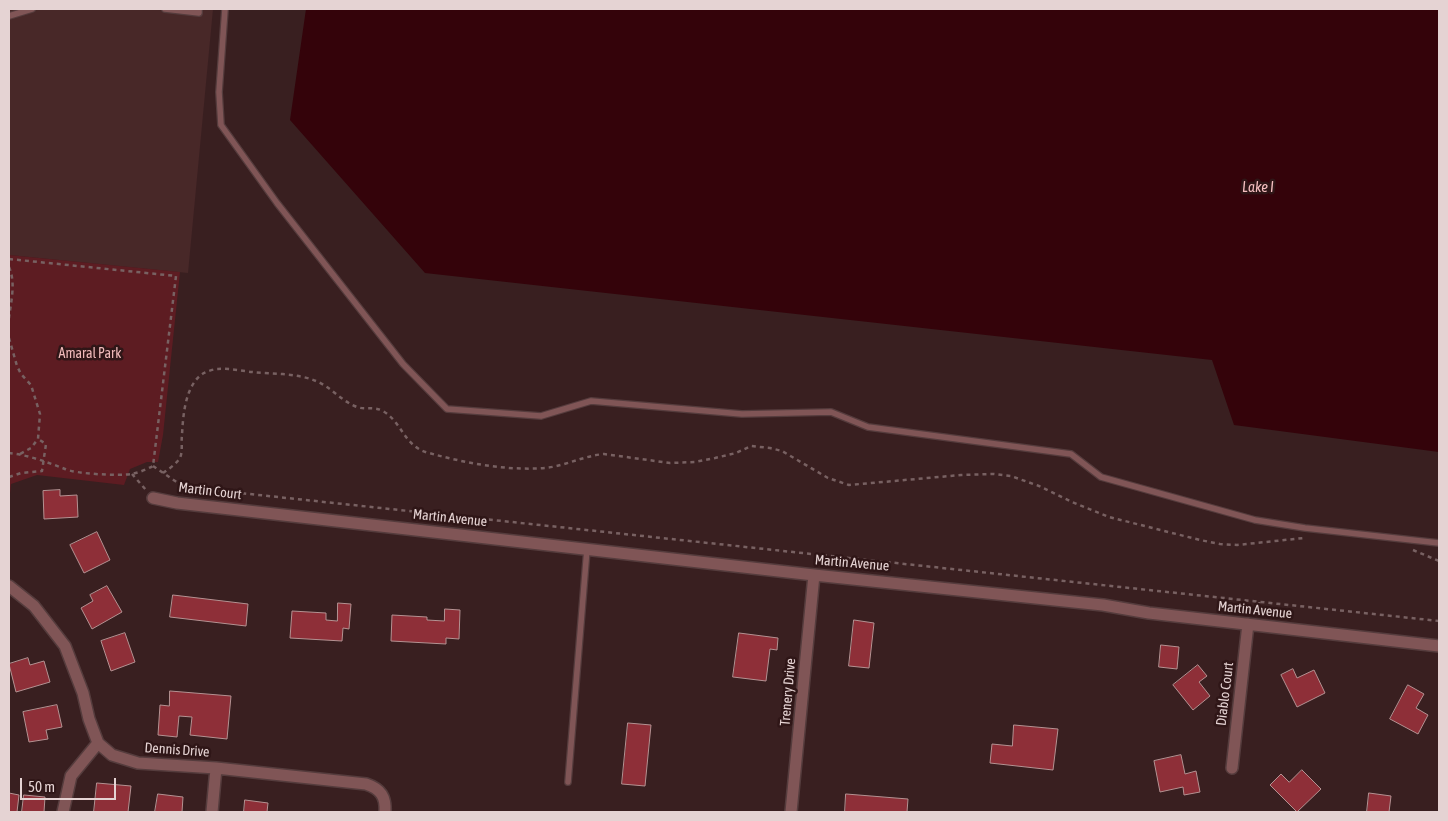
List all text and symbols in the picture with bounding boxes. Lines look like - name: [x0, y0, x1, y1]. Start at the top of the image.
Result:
- water label: Lake I: [1242, 178, 1274, 196]
- park label: Amaral Park: [59, 346, 121, 362]
- street label: Martin Court: [177, 479, 243, 503]
- street label: Martin Avenue: [412, 506, 488, 530]
- street label: Martin Avenue: [814, 551, 890, 575]
- street label: Martin Avenue: [1217, 598, 1293, 622]
- street label: Trenery Drive: [777, 657, 799, 727]
- street label: Diablo Court: [1213, 661, 1237, 727]
- street label: Dennis Drive: [144, 739, 210, 761]
- scale bar: [22, 768, 119, 800]
- text: 50 m: [28, 778, 55, 795]

